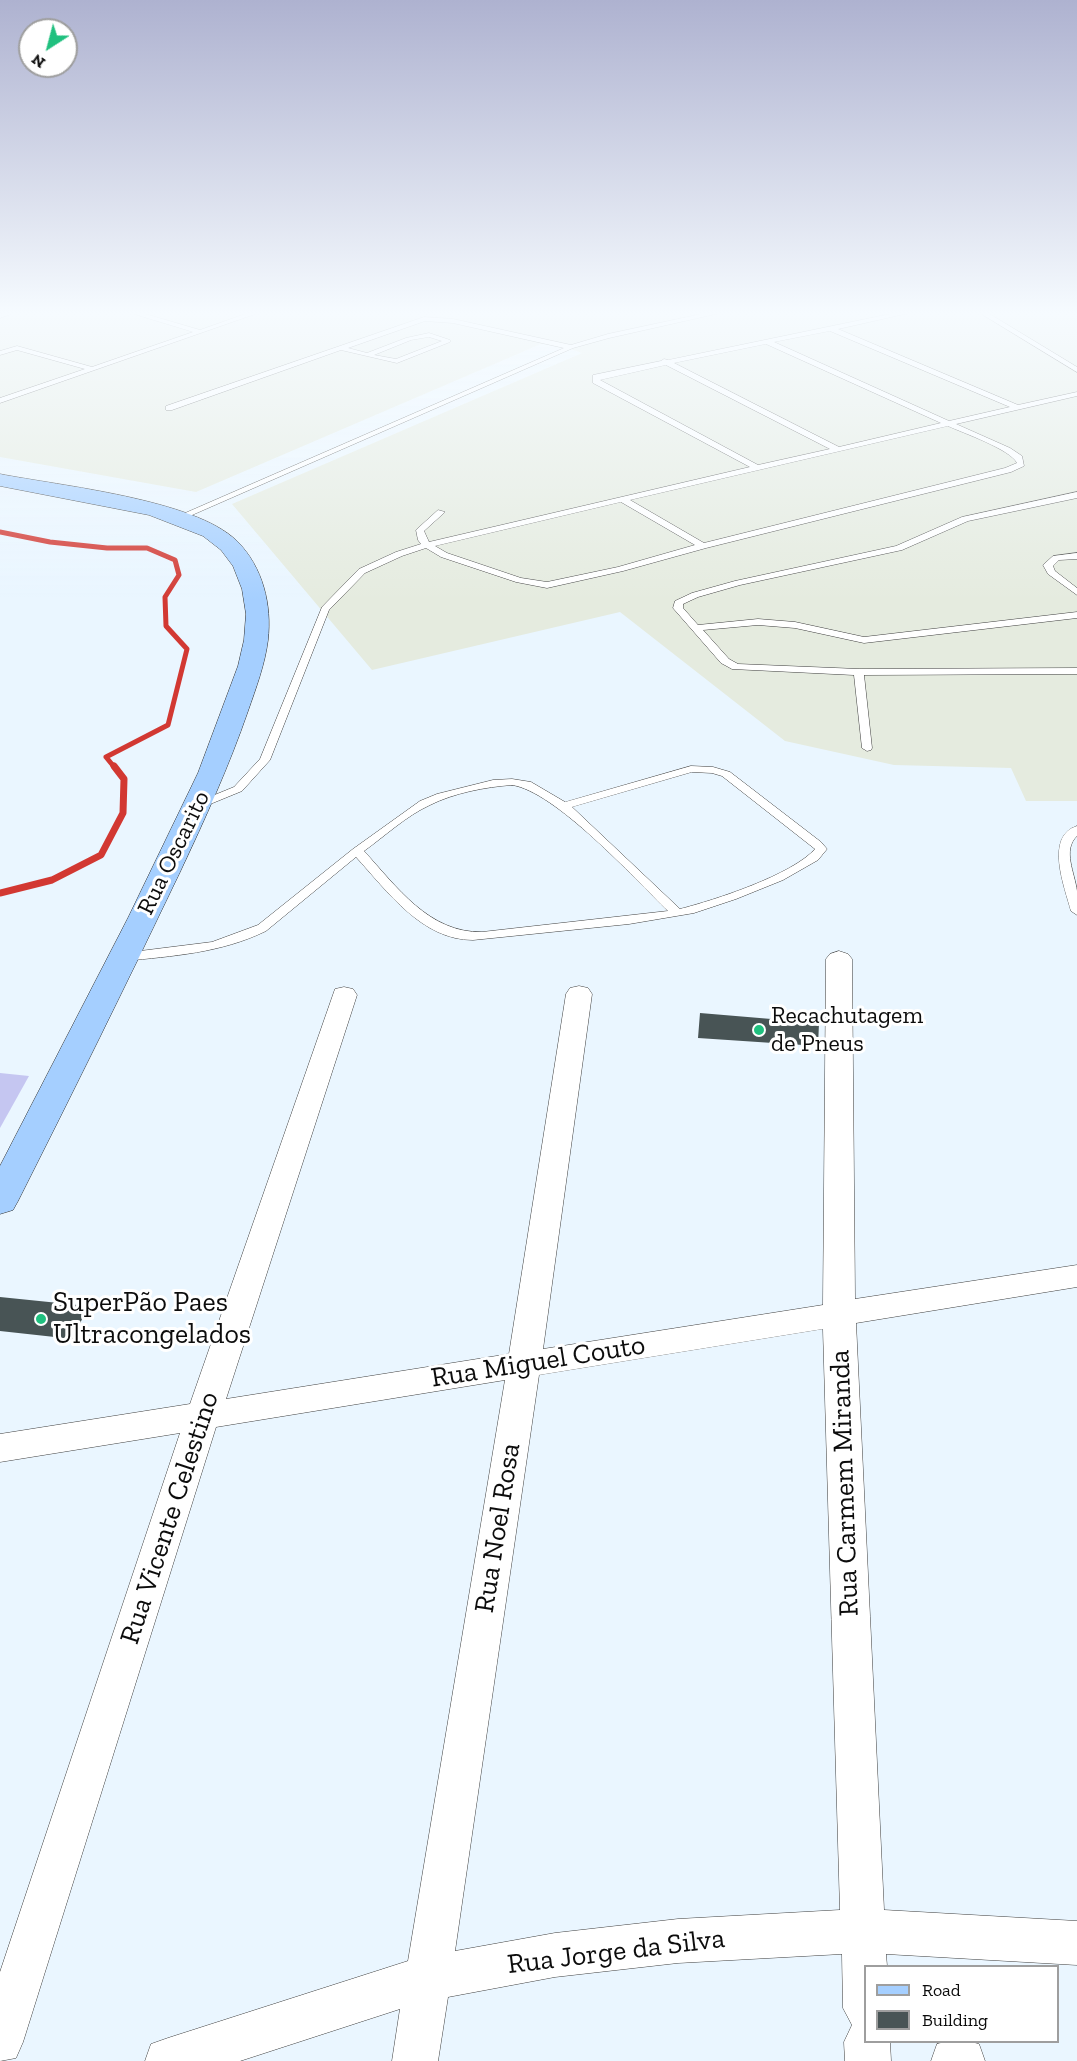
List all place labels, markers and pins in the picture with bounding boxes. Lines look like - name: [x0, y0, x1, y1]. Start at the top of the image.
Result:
- place label: Recachutagem de Pneus: [771, 1002, 923, 1058]
- marker: Recachutagem de Pneus: [752, 1023, 766, 1037]
- place label: SuperPão Paes Ultracongelados: [53, 1286, 251, 1352]
- marker: SuperPão Paes Ultracongelados: [34, 1312, 48, 1326]

